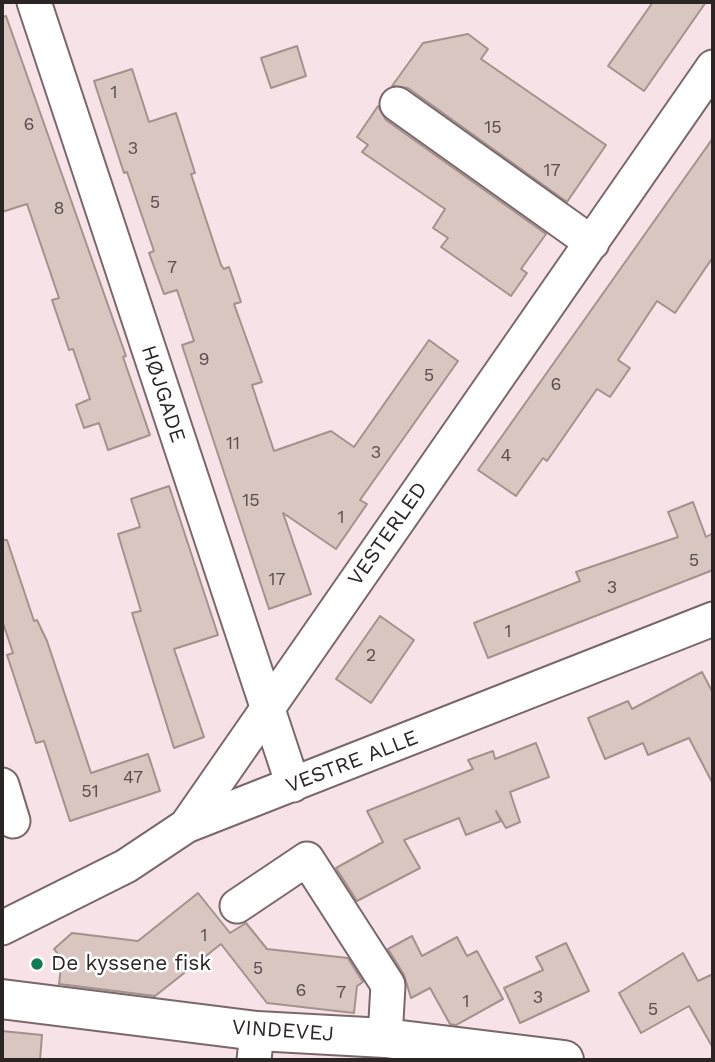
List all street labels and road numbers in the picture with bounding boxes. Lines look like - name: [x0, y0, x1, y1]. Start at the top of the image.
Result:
- street label: HØJGADE: [135, 342, 191, 446]
- street label: VESTERLED: [343, 477, 433, 591]
- street label: VESTRE ALLE: [282, 725, 422, 799]
- street label: VINDEVEJ: [231, 1015, 335, 1047]

